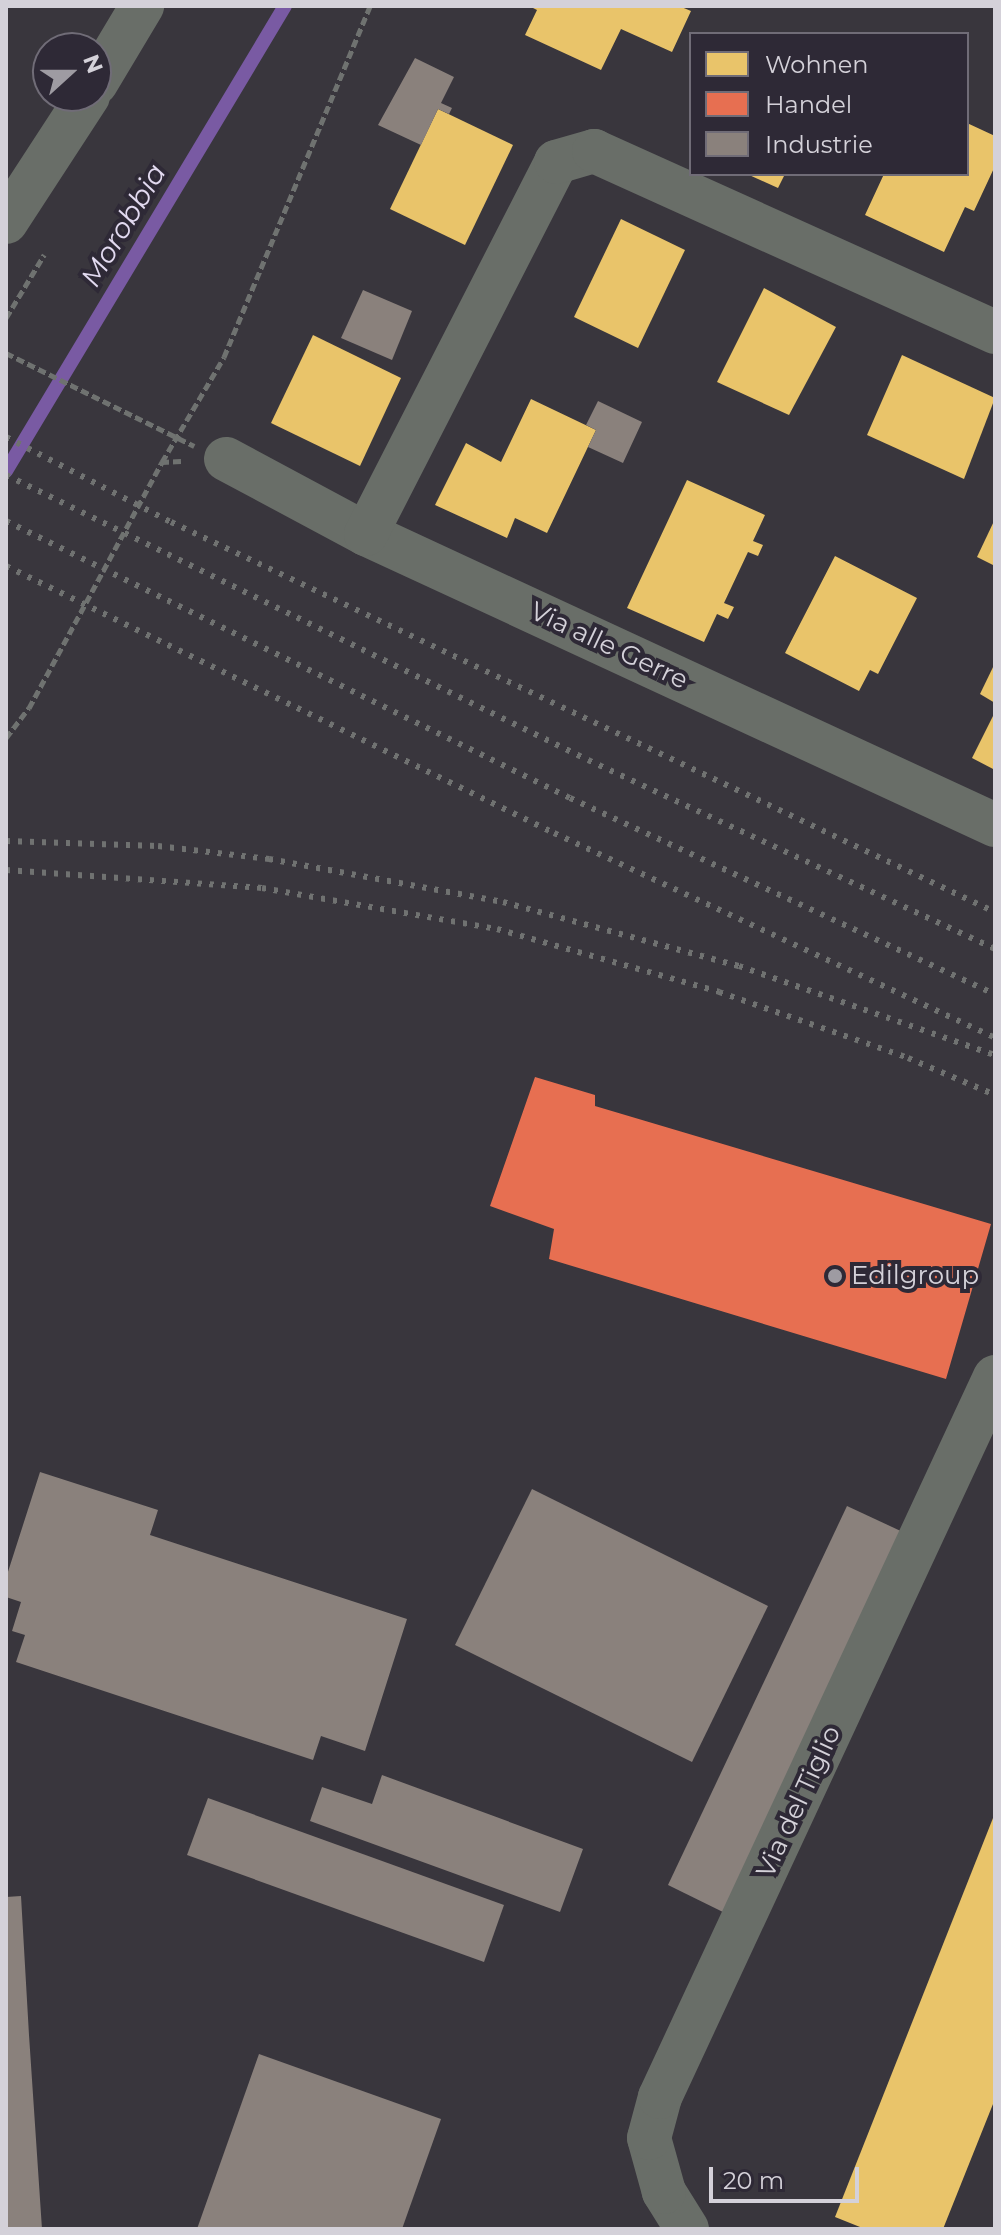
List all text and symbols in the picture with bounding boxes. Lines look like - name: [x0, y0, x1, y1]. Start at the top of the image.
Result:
- north arrow: [32, 32, 112, 112]
- legend: [689, 32, 969, 176]
- text: Wohnen: [765, 50, 869, 79]
- text: N: [77, 51, 109, 77]
- text: Handel: [765, 90, 852, 119]
- text: Industrie: [765, 130, 873, 159]
- water label: Morobbia: [73, 158, 173, 292]
- street label: Via alle Gerre: [525, 596, 693, 696]
- place label: Edilgroup: [851, 1260, 979, 1292]
- marker: Edilgroup: [826, 1267, 844, 1285]
- street label: Via del Tiglio: [750, 1721, 848, 1883]
- scale bar: [713, 2151, 863, 2201]
- text: 20 m: [723, 2166, 784, 2195]

